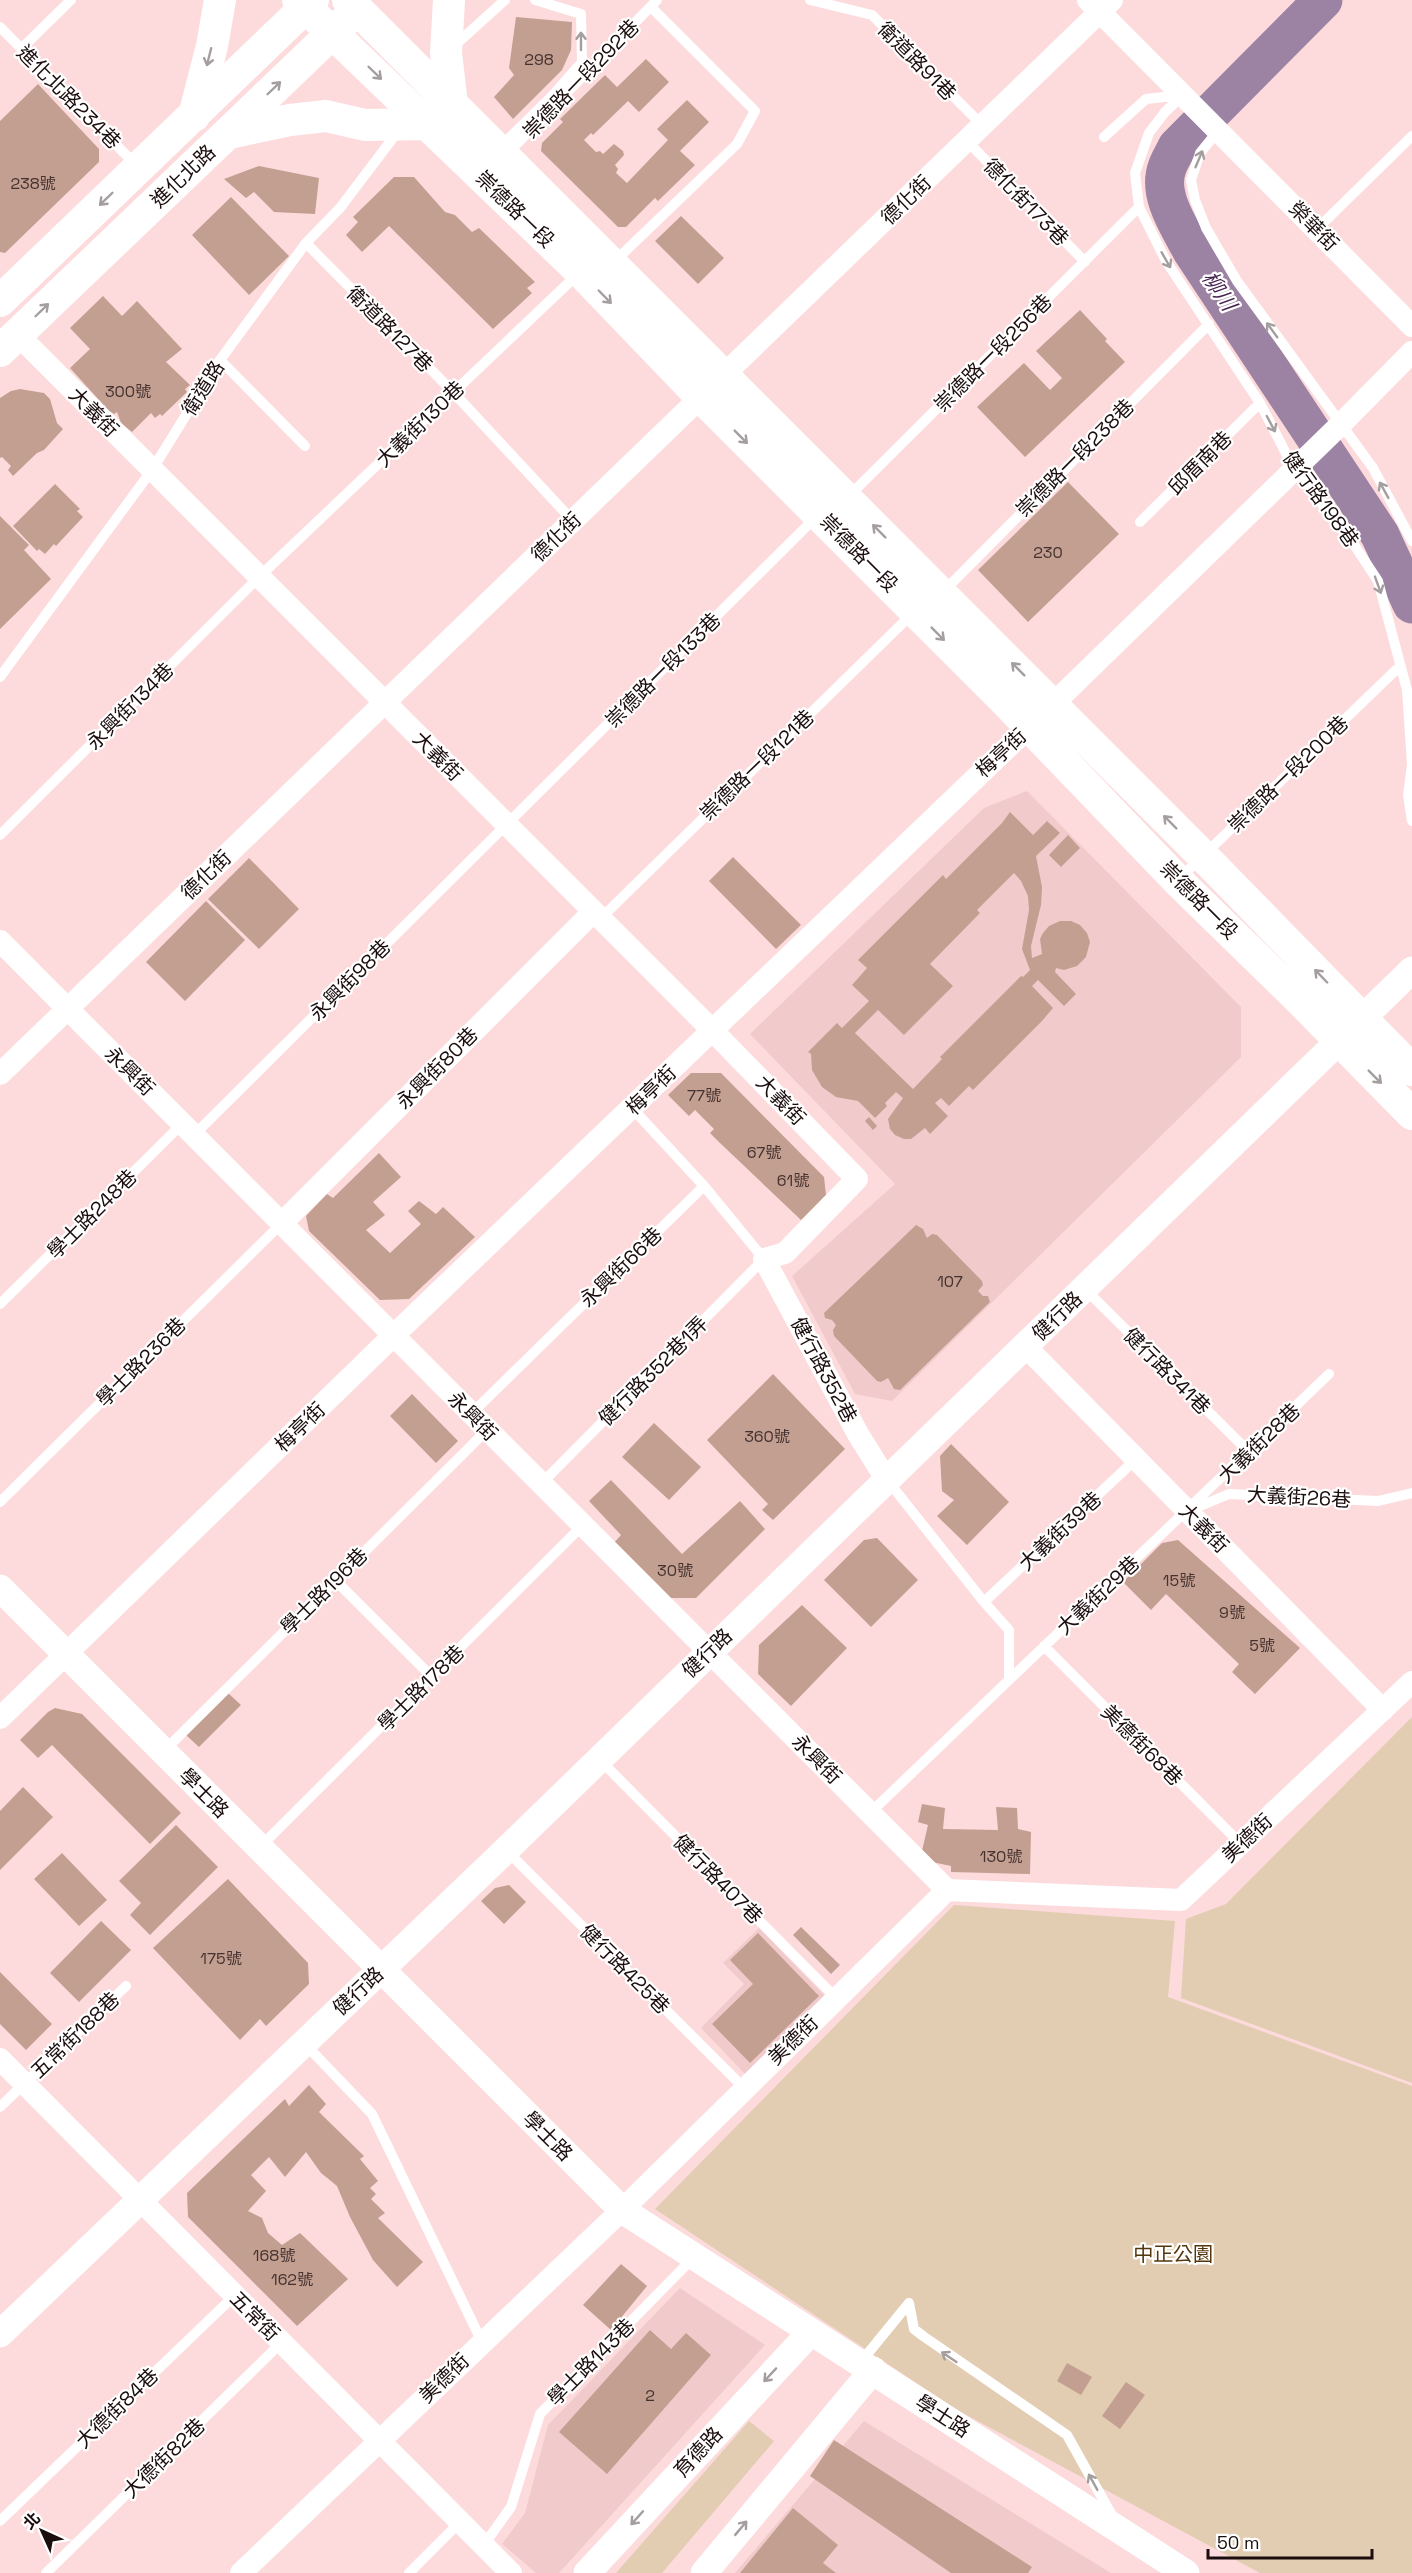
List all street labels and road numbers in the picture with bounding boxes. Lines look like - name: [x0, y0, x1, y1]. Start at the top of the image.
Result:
- street label: 崇德路一段292巷: [517, 14, 645, 144]
- street label: 衛道路91巷: [872, 16, 962, 106]
- street label: 進化北路234巷: [12, 40, 126, 154]
- street label: 進化北路: [145, 139, 221, 213]
- street label: 德化街173巷: [978, 153, 1074, 251]
- street label: 崇德路一段: [470, 165, 560, 253]
- street label: 德化街: [875, 170, 937, 230]
- street label: 榮華街: [1284, 196, 1344, 256]
- street label: 衛道路127巷: [341, 280, 439, 378]
- street label: 崇德路一段256巷: [929, 289, 1057, 417]
- street label: 衛道路: [176, 356, 230, 420]
- street label: 大義街130巷: [370, 375, 470, 473]
- street label: 大義街: [64, 382, 124, 442]
- street label: 崇德路一段238巷: [1010, 393, 1140, 523]
- street label: 邱厝南巷: [1163, 426, 1237, 500]
- street label: 健行路198巷: [1277, 446, 1365, 552]
- street label: 德化街: [525, 507, 587, 567]
- street label: 崇德路一段: [814, 508, 904, 598]
- street label: 崇德路一段133巷: [600, 607, 726, 733]
- street label: 永興街134巷: [81, 657, 179, 755]
- street label: 崇德路一段121巷: [694, 704, 820, 826]
- street label: 崇德路一段200巷: [1222, 710, 1354, 838]
- street label: 梅亭街: [970, 723, 1032, 783]
- street label: 大義街: [408, 726, 468, 786]
- street label: 德化街: [175, 845, 237, 905]
- street label: 崇德路一段: [1154, 855, 1244, 945]
- street label: 永興街98巷: [304, 934, 396, 1026]
- street label: 永興街80巷: [391, 1022, 483, 1114]
- street label: 永興街: [99, 1041, 161, 1101]
- street label: 梅亭街: [620, 1060, 682, 1120]
- street label: 大義街: [751, 1069, 811, 1131]
- street label: 學士路248巷: [42, 1164, 142, 1264]
- street label: 永興街66巷: [574, 1221, 668, 1313]
- street label: 健行路: [1026, 1286, 1088, 1346]
- street label: 健行路352巷1弄: [593, 1311, 713, 1431]
- street label: 學士路236巷: [91, 1312, 191, 1412]
- street label: 健行路352巷: [785, 1313, 863, 1427]
- street label: 健行路341巷: [1118, 1322, 1216, 1420]
- street label: 永興街: [443, 1386, 503, 1446]
- street label: 梅亭街: [269, 1397, 331, 1457]
- street label: 大義街28巷: [1212, 1397, 1306, 1489]
- street label: 大義街26巷: [1246, 1481, 1352, 1513]
- street label: 大義街39巷: [1013, 1486, 1107, 1576]
- street label: 大義街: [1174, 1498, 1234, 1558]
- street label: 學士路196巷: [275, 1542, 373, 1640]
- street label: 大義街29巷: [1051, 1550, 1145, 1640]
- street label: 健行路: [676, 1623, 738, 1683]
- street label: 學士路178巷: [372, 1639, 470, 1737]
- street label: 美德街68巷: [1096, 1699, 1188, 1791]
- street label: 永興街: [787, 1729, 847, 1789]
- street label: 學士路: [174, 1763, 234, 1823]
- street label: 美德街: [1216, 1808, 1278, 1868]
- street label: 健行路407巷: [668, 1829, 768, 1929]
- street label: 健行路425巷: [575, 1919, 675, 2019]
- street label: 健行路: [327, 1961, 389, 2021]
- street label: 五常街188巷: [25, 1986, 125, 2084]
- street label: 美德街: [762, 2010, 824, 2070]
- street label: 學士路: [518, 2106, 578, 2166]
- street label: 五常街: [225, 2286, 285, 2346]
- street label: 學士路143巷: [542, 2313, 640, 2411]
- street label: 美德街: [413, 2348, 475, 2408]
- street label: 大德街84巷: [70, 2362, 164, 2454]
- street label: 學士路: [911, 2389, 975, 2443]
- street label: 大德街82巷: [117, 2412, 211, 2504]
- street label: 育德路: [668, 2421, 728, 2483]

